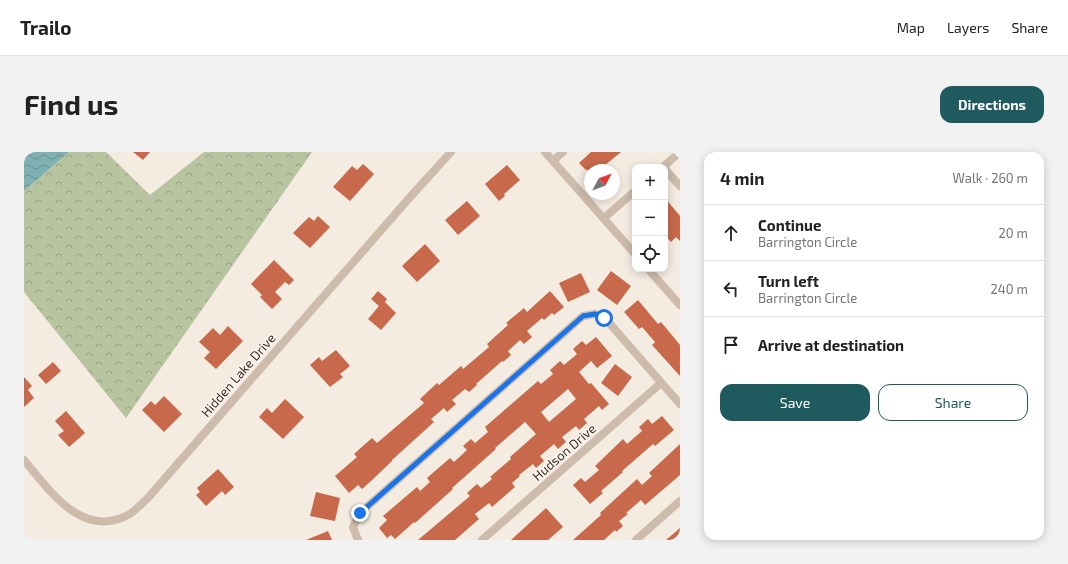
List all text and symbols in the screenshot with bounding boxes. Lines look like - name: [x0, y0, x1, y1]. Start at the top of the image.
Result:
- text: Trailo: [20, 16, 72, 39]
- text: Map: [897, 19, 925, 36]
- text: Layers: [947, 19, 989, 36]
- text: Share: [1011, 19, 1048, 36]
- button: Directions: [940, 86, 1044, 123]
- text: Find us: [24, 87, 118, 121]
- north arrow: [584, 164, 620, 200]
- map controls: [632, 164, 668, 272]
- button: +: [632, 164, 668, 200]
- text: 4 min: [720, 168, 764, 188]
- text: Walk · 260 m: [953, 170, 1028, 186]
- button: −: [632, 200, 668, 236]
- text: Continue: [758, 216, 821, 234]
- icon: ahead: [720, 222, 742, 244]
- text: 20 m: [999, 225, 1028, 241]
- text: Barrington Circle: [758, 234, 857, 250]
- button: locate: [632, 236, 668, 272]
- text: Turn left: [758, 272, 819, 290]
- icon: left: [720, 278, 742, 300]
- text: 240 m: [991, 281, 1028, 297]
- text: Barrington Circle: [758, 290, 857, 306]
- route start: [595, 309, 613, 327]
- street label: Hidden Lake Drive: [197, 330, 279, 420]
- icon: arrive: [720, 334, 742, 356]
- text: Arrive at destination: [758, 336, 904, 354]
- button: Save: [720, 384, 870, 421]
- button: Share: [878, 384, 1028, 421]
- street label: Hudson Drive: [529, 420, 599, 484]
- route end: [351, 504, 369, 522]

